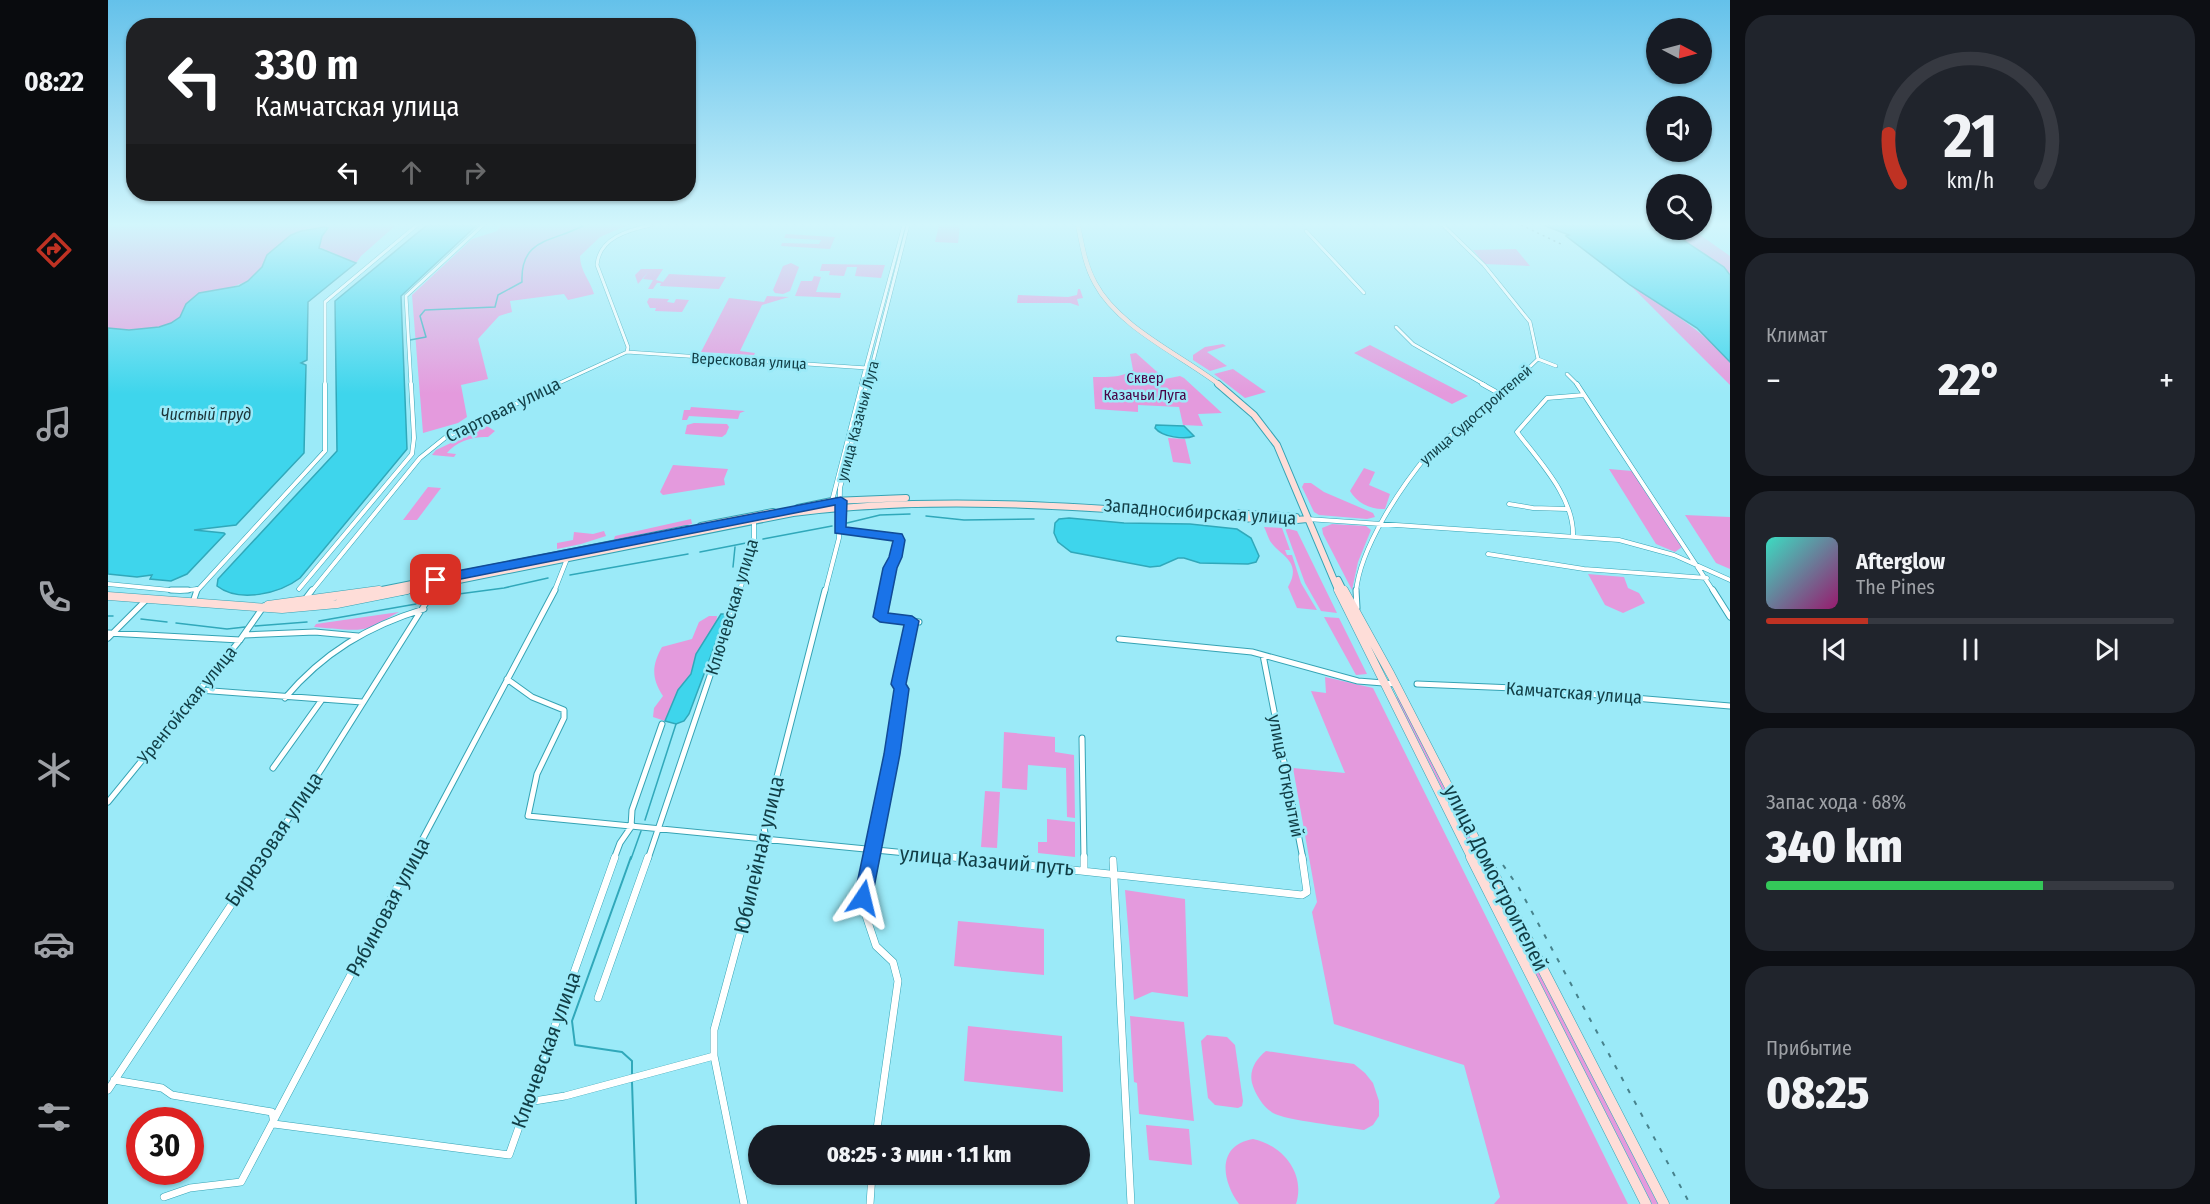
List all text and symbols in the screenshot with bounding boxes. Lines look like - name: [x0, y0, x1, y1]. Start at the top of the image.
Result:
- north arrow: [1646, 18, 1712, 84]
- map controls: [1646, 18, 1712, 240]
- text: 330 m: [255, 40, 358, 90]
- icon: left: [156, 42, 234, 120]
- text: 08:22: [24, 66, 84, 98]
- text: Камчатская улица: [255, 91, 459, 123]
- button: sound: [1646, 96, 1712, 162]
- text: 21: [1942, 100, 1997, 175]
- icon: left: [332, 156, 365, 189]
- icon: ahead: [395, 156, 428, 189]
- icon: right: [458, 156, 491, 189]
- text: km/h: [1946, 169, 1994, 195]
- button: search: [1646, 174, 1712, 240]
- icon: directions: [33, 229, 75, 271]
- text: Климат: [1766, 323, 1827, 347]
- street label: Вересковая улица: [691, 349, 807, 373]
- text: 22°: [1938, 353, 2002, 407]
- street label: улица Казачьи Луга: [833, 359, 883, 483]
- street label: улица Судостроителей: [1416, 361, 1536, 469]
- text: −: [1766, 361, 1781, 401]
- text: +: [2159, 361, 2174, 401]
- park label: Сквер Казачьи Луга: [1103, 369, 1187, 404]
- street label: Стартовая улица: [442, 373, 564, 447]
- icon: music: [33, 403, 75, 445]
- water label: Чистый пруд: [161, 405, 251, 424]
- street label: Западносибирская улица: [1103, 494, 1297, 530]
- street label: Ключевская улица: [701, 536, 763, 678]
- text: Afterglow: [1856, 548, 1945, 575]
- pin: [410, 554, 461, 605]
- icon: arrive: [419, 563, 452, 596]
- text: The Pines: [1856, 575, 1935, 599]
- icon: phone: [33, 576, 75, 618]
- icon: previous: [1818, 633, 1851, 666]
- icon: pause: [1954, 633, 1987, 666]
- icon: next: [2090, 633, 2123, 666]
- street label: Уренгойская улица: [132, 641, 241, 769]
- street label: Камчатская улица: [1505, 677, 1643, 709]
- street label: улица Открытий: [1263, 713, 1309, 839]
- icon: climate: [33, 749, 75, 791]
- street label: Бирюзовая улица: [219, 767, 329, 911]
- street label: Юбилейная улица: [728, 774, 790, 936]
- street label: улица Домостроителей: [1438, 780, 1554, 976]
- text: Запас хода · 68%: [1766, 790, 1906, 814]
- text: 340 km: [1766, 820, 1903, 874]
- street label: Рябиновая улица: [340, 833, 436, 981]
- street label: улица Казачий путь: [899, 840, 1076, 882]
- position arrow: [831, 866, 895, 930]
- icon: car: [33, 923, 75, 965]
- street label: Ключевская улица: [506, 968, 586, 1132]
- text: Прибытие: [1766, 1036, 1852, 1060]
- text: 08:25: [1766, 1066, 1869, 1120]
- icon: filters: [33, 1096, 75, 1138]
- speed limit sign: 30: [126, 1107, 204, 1185]
- text: 08:25 · 3 мин · 1.1 km: [827, 1141, 1011, 1168]

